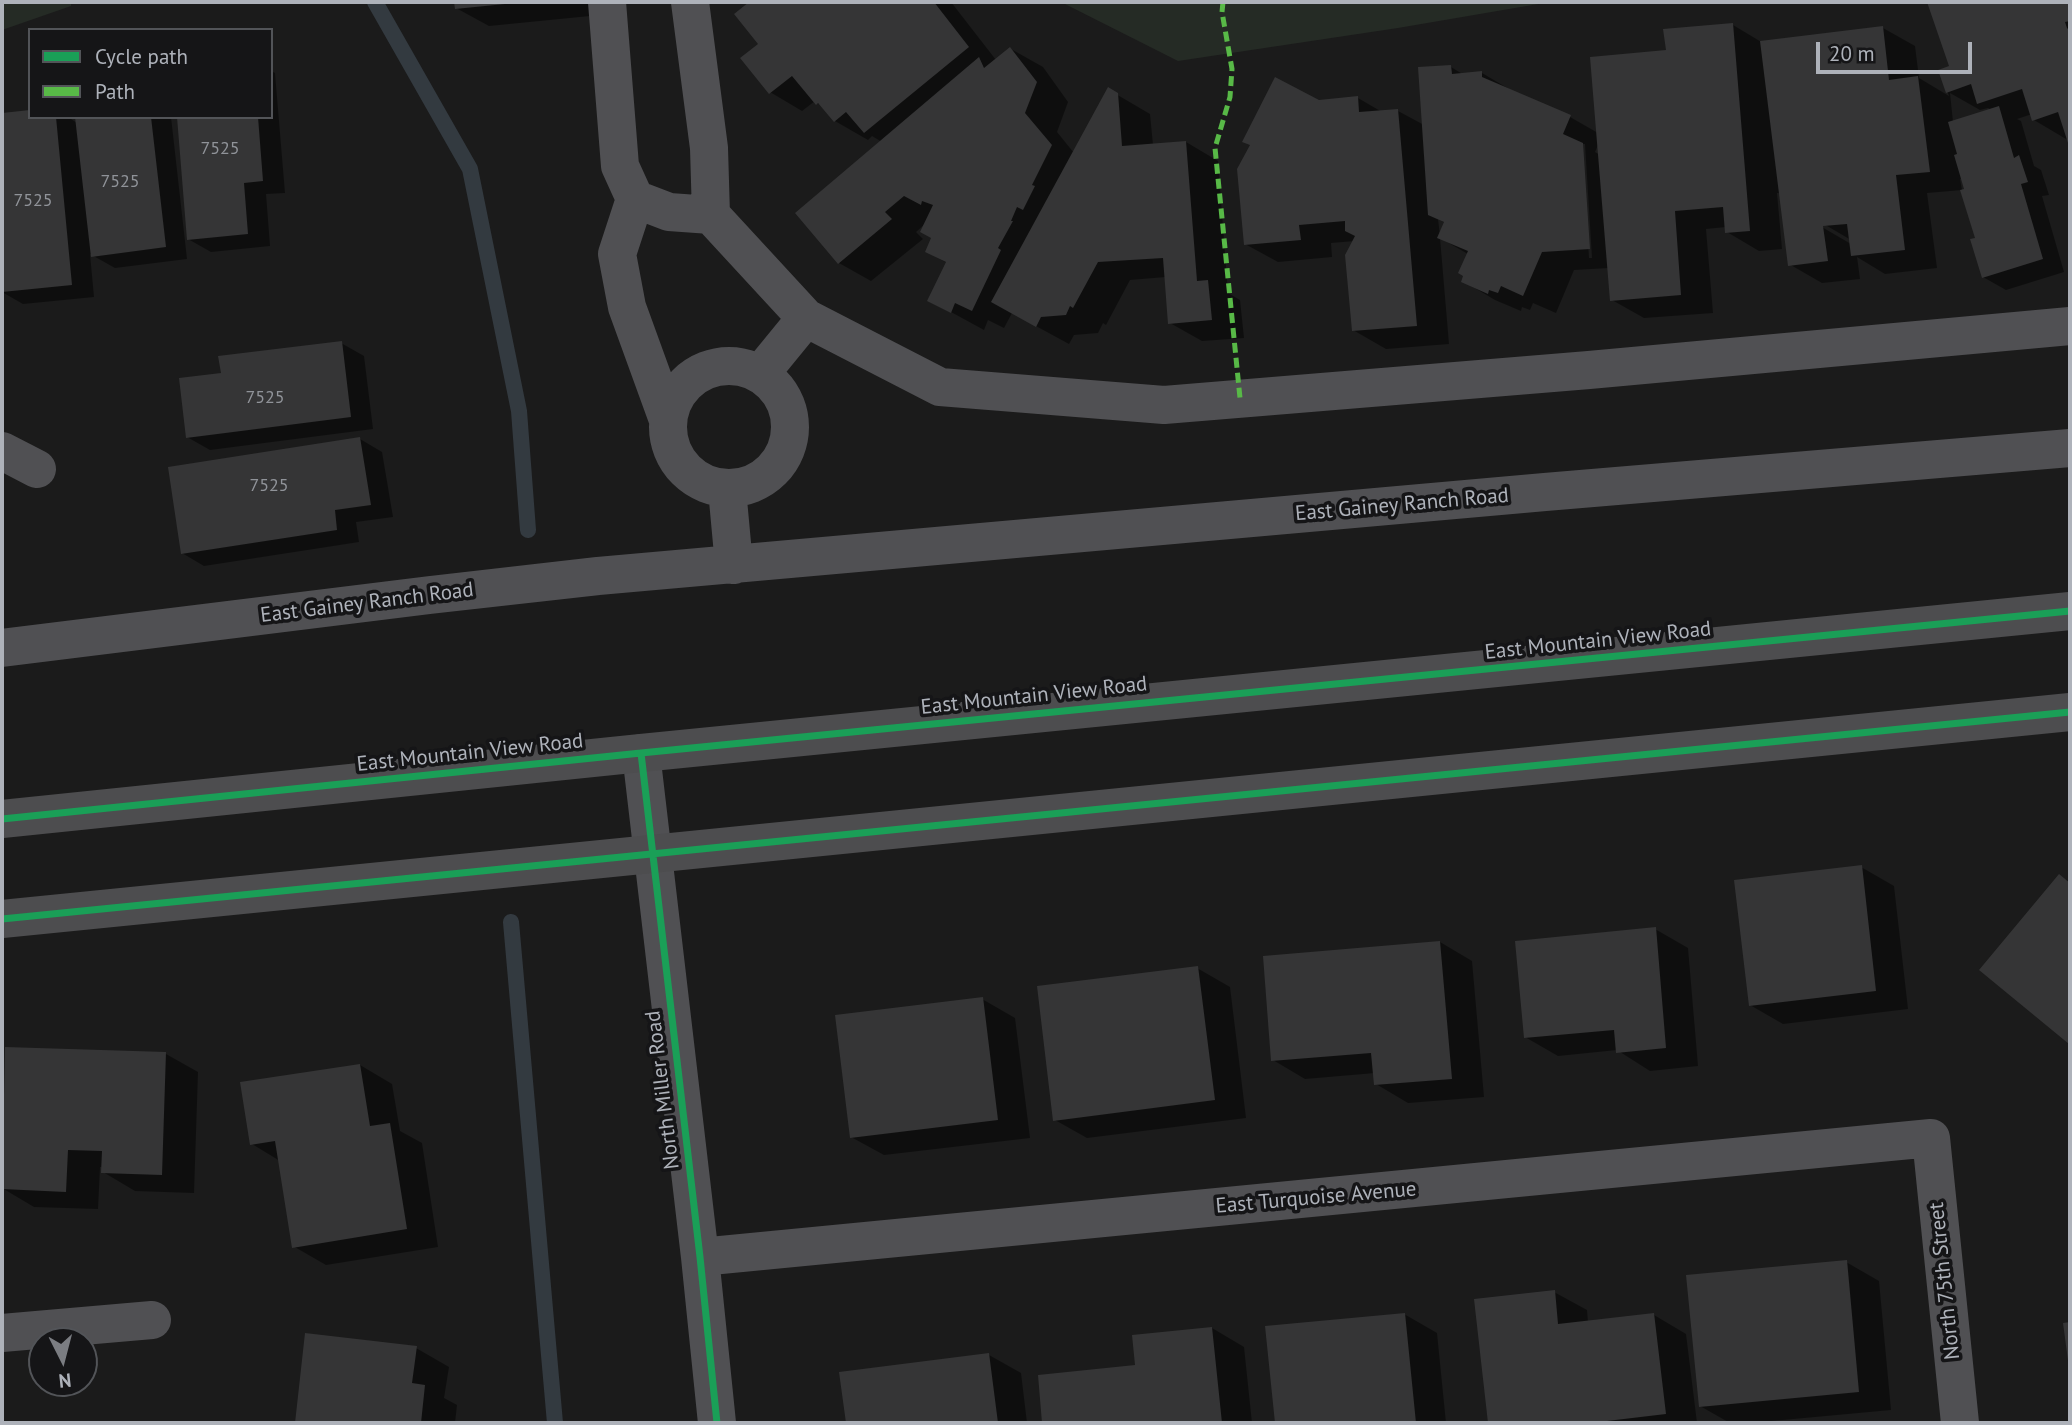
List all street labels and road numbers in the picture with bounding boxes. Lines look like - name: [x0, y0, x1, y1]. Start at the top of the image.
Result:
- street label: East Gainey Ranch Road: [1294, 483, 1510, 527]
- street label: East Gainey Ranch Road: [259, 577, 475, 629]
- street label: East Mountain View Road: [1483, 617, 1713, 665]
- street label: East Mountain View Road: [919, 672, 1149, 720]
- street label: East Mountain View Road: [355, 729, 585, 777]
- street label: North Miller Road: [641, 1009, 685, 1171]
- street label: East Turquoise Avenue: [1215, 1177, 1417, 1219]
- street label: North 75th Street: [1924, 1201, 1966, 1361]

